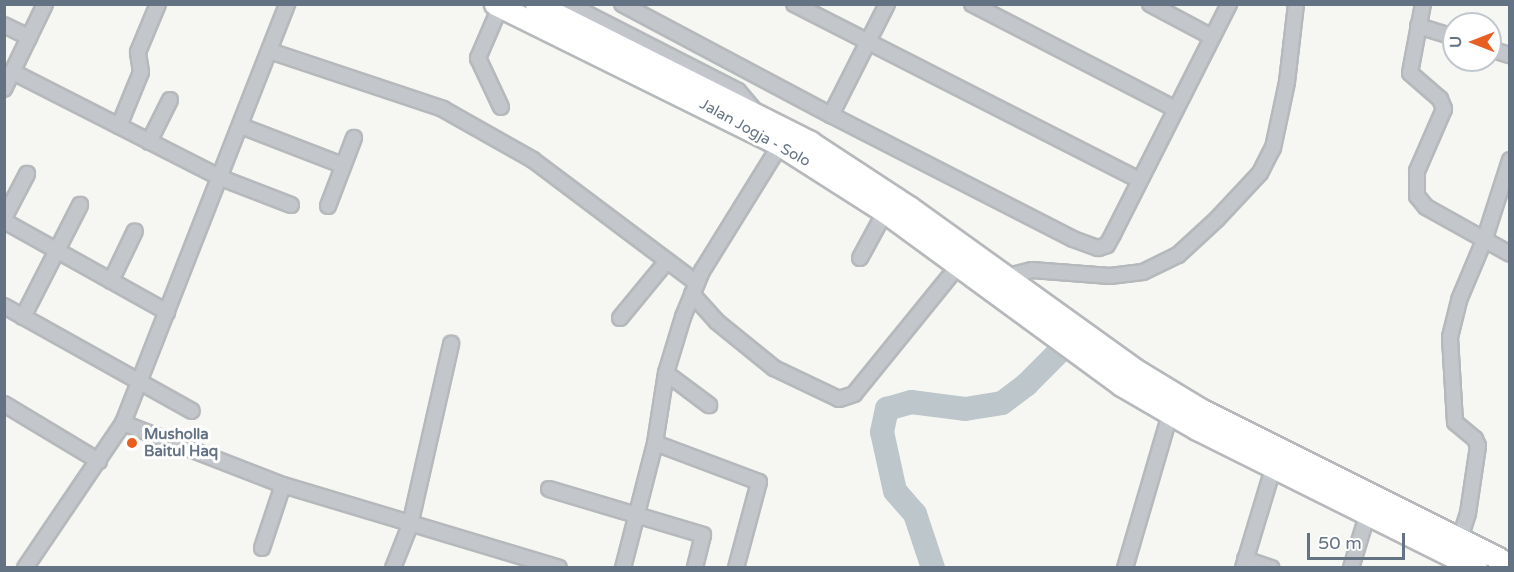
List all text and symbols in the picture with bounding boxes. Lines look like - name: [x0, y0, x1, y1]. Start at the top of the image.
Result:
- north arrow: [1442, 12, 1502, 72]
- text: U: [1446, 36, 1466, 48]
- street label: Jalan Jogja - Solo: [697, 95, 813, 171]
- place label: Musholla Baitul Haq: [144, 425, 218, 460]
- marker: Musholla Baitul Haq: [125, 436, 139, 450]
- scale bar: [1310, 521, 1408, 559]
- text: 50 m: [1318, 532, 1362, 554]

